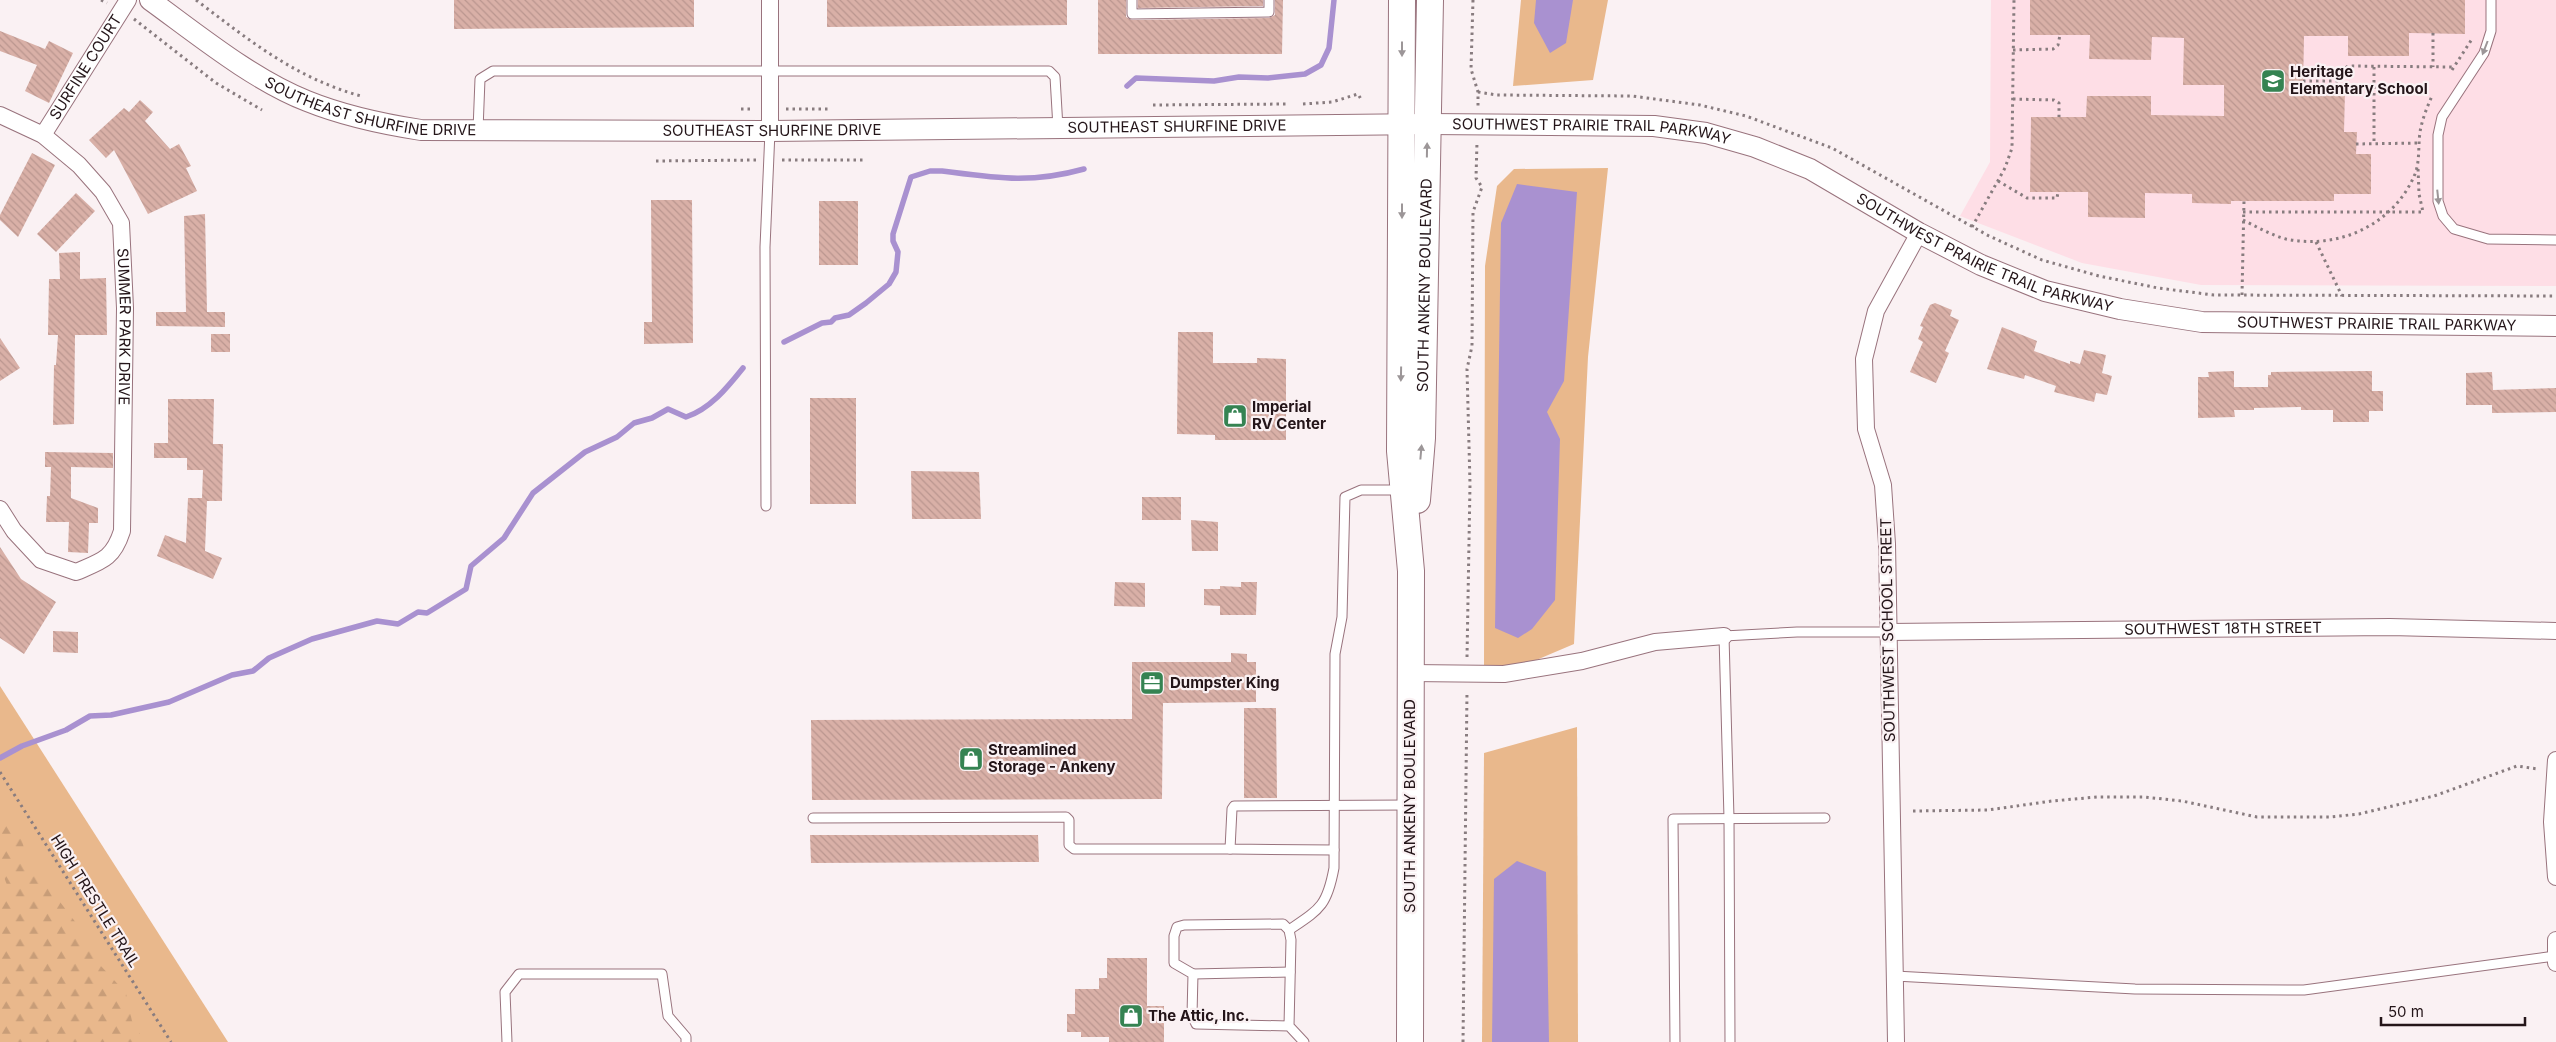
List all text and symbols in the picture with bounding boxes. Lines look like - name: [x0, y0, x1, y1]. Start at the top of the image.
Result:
- street label: SURFINE COURT: [45, 11, 125, 123]
- one-way arrow: [1398, 41, 1406, 57]
- one-way arrow: [2481, 41, 2489, 56]
- place label: Heritage Elementary School: [2290, 62, 2428, 98]
- school or university icon: Heritage Elementary School: [2260, 68, 2286, 94]
- street label: SOUTHEAST SHURFINE DRIVE: [262, 72, 476, 139]
- street label: SOUTHWEST PRAIRIE TRAIL PARKWAY: [1452, 114, 1733, 149]
- street label: SOUTHEAST SHURFINE DRIVE: [1067, 116, 1286, 137]
- street label: SOUTHEAST SHURFINE DRIVE: [662, 120, 882, 140]
- one-way arrow: [1423, 142, 1431, 158]
- street label: SOUTH ANKENY BOULEVARD: [1413, 178, 1436, 392]
- street label: SOUTHWEST PRAIRIE TRAIL PARKWAY: [1853, 188, 2115, 316]
- one-way arrow: [2434, 190, 2442, 206]
- one-way arrow: [1398, 203, 1406, 219]
- street label: SUMMER PARK DRIVE: [113, 247, 135, 406]
- street label: SOUTHWEST PRAIRIE TRAIL PARKWAY: [2237, 312, 2517, 335]
- one-way arrow: [1397, 366, 1405, 382]
- place label: Imperial RV Center: [1252, 397, 1326, 433]
- shop icon: Imperial RV Center: [1222, 403, 1248, 429]
- one-way arrow: [1417, 444, 1425, 460]
- street label: SOUTHWEST SCHOOL STREET: [1876, 518, 1899, 742]
- street label: SOUTHWEST 18TH STREET: [2124, 618, 2322, 639]
- office icon: Dumpster King: [1139, 670, 1165, 696]
- place label: Dumpster King: [1170, 673, 1279, 692]
- street label: SOUTH ANKENY BOULEVARD: [1400, 699, 1419, 913]
- place label: Streamlined Storage - Ankeny: [988, 740, 1115, 776]
- shop icon: Streamlined Storage - Ankeny: [958, 746, 984, 772]
- street label: HIGH TRESTLE TRAIL: [47, 831, 144, 971]
- scale bar: [2381, 994, 2525, 1026]
- text: 50 m: [2388, 1002, 2424, 1021]
- shop icon: The Attic, Inc.: [1118, 1003, 1144, 1029]
- place label: The Attic, Inc.: [1148, 1006, 1249, 1025]

